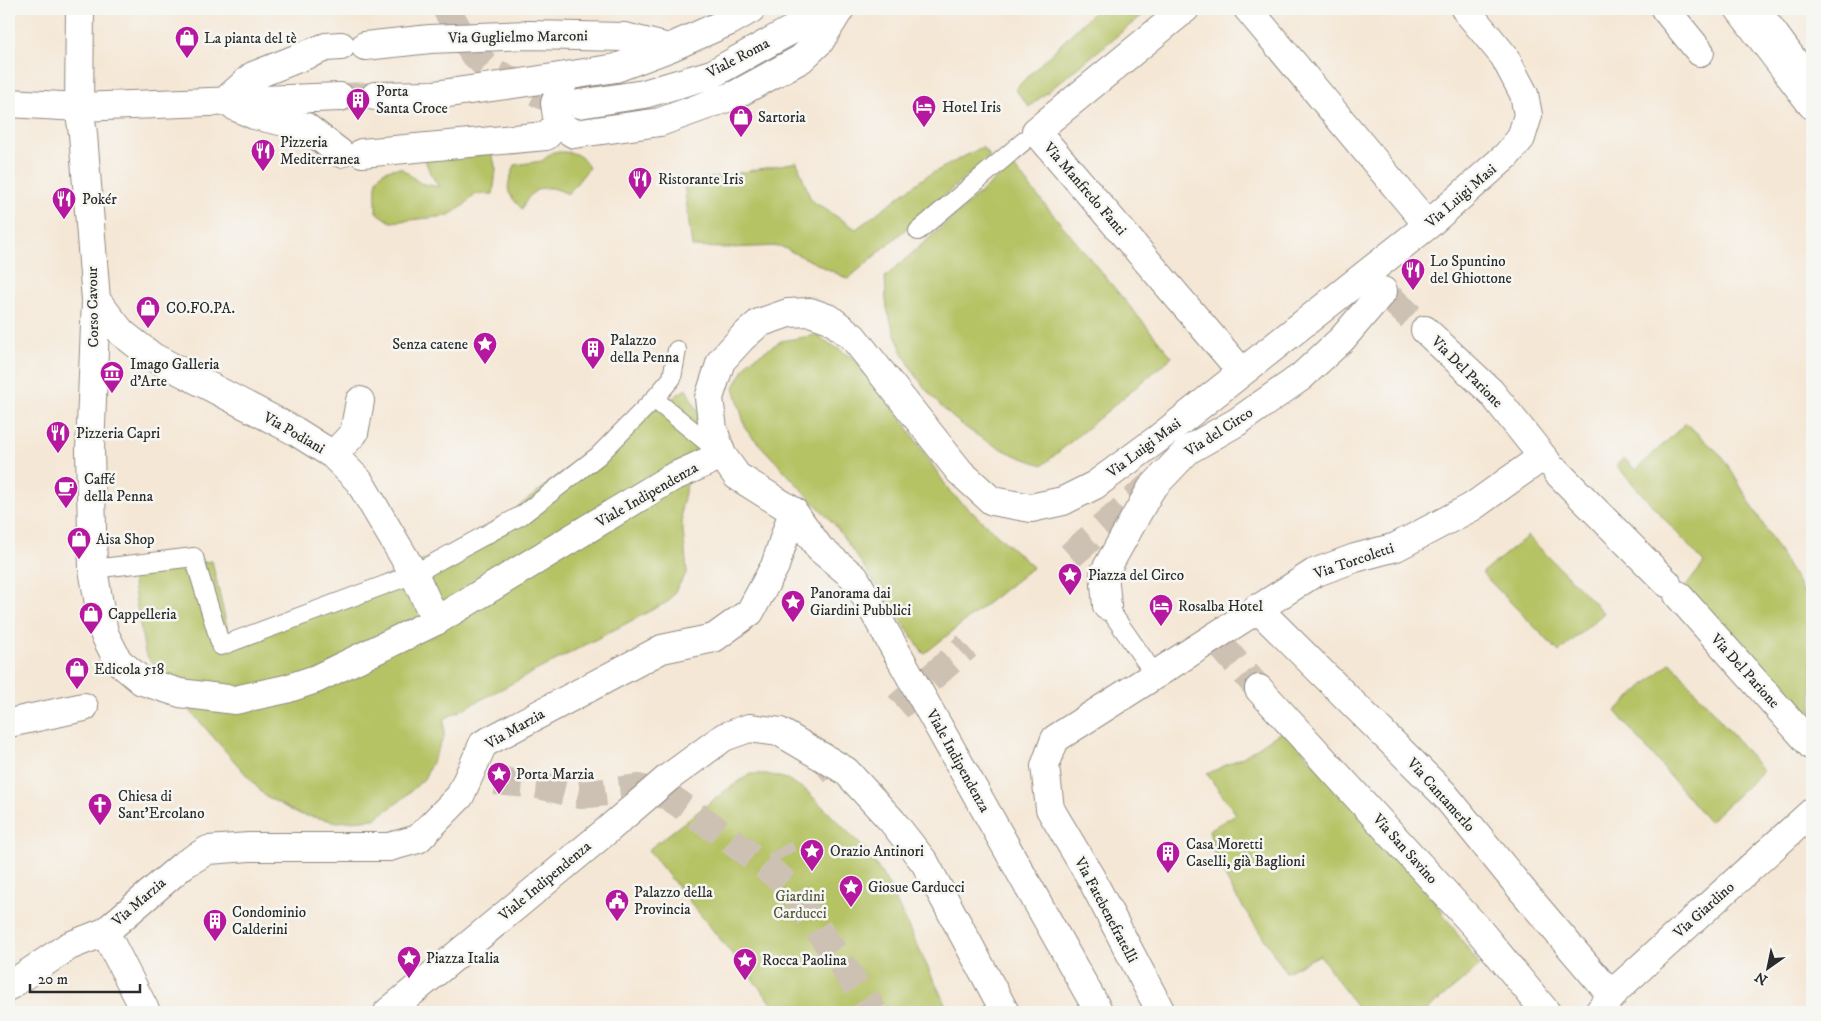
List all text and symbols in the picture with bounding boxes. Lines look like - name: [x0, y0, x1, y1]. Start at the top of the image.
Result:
- shop icon: La pianta del tè: [174, 25, 200, 59]
- street label: Via Guglielmo Marconi: [447, 26, 588, 48]
- place label: La pianta del tè: [204, 29, 297, 48]
- street label: Viale Roma: [702, 33, 773, 83]
- place label: Porta Santa Croce: [376, 82, 448, 118]
- building icon: Porta Santa Croce: [345, 87, 371, 121]
- hotel icon: Hotel Iris: [911, 94, 937, 128]
- place label: Hotel Iris: [942, 98, 1001, 117]
- shop icon: Sartoria: [728, 104, 754, 138]
- place label: Sartoria: [758, 108, 806, 127]
- place label: Pizzeria Mediterranea: [280, 133, 361, 169]
- restaurant icon: Pizzeria Mediterranea: [250, 138, 276, 172]
- street label: Via Manfredo Fanti: [1039, 138, 1131, 239]
- street label: Via Luigi Masi: [1421, 160, 1501, 233]
- restaurant icon: Ristorante Iris: [627, 166, 653, 200]
- place label: Ristorante Iris: [658, 170, 743, 189]
- restaurant icon: Pokér: [51, 186, 77, 220]
- place label: Pokér: [82, 190, 117, 209]
- place label: Lo Spuntino del Ghiottone: [1430, 252, 1512, 288]
- restaurant icon: Lo Spuntino del Ghiottone: [1400, 257, 1426, 291]
- street label: Corso Cavour: [83, 266, 103, 348]
- shop icon: CO.FO.PA.: [135, 295, 161, 329]
- place label: CO.FO.PA.: [166, 299, 235, 318]
- place icon: Senza catene: [472, 331, 498, 365]
- place label: Palazzo della Penna: [610, 331, 680, 367]
- street label: Via Del Parione: [1426, 331, 1507, 412]
- place label: Senza catene: [392, 335, 468, 354]
- building icon: Palazzo della Penna: [580, 336, 606, 370]
- place label: Imago Galleria d'Arte: [130, 355, 220, 391]
- museum icon: Imago Galleria d'Arte: [99, 360, 125, 394]
- street label: Via del Circo: [1181, 403, 1257, 462]
- street label: Via Podiani: [259, 407, 328, 458]
- street label: Via Luigi Masi: [1102, 414, 1185, 483]
- restaurant icon: Pizzeria Capri: [45, 420, 71, 454]
- place label: Pizzeria Capri: [76, 424, 160, 443]
- street label: Viale Indipendenza: [592, 458, 702, 532]
- place label: Caffé della Penna: [84, 470, 154, 506]
- cafe icon: Caffé della Penna: [53, 475, 79, 509]
- shop icon: Aisa Shop: [66, 526, 92, 560]
- place label: Aisa Shop: [96, 530, 155, 549]
- street label: Via Torcoletti: [1311, 538, 1397, 584]
- place icon: Piazza del Circo: [1057, 562, 1083, 596]
- place label: Piazza del Circo: [1088, 566, 1184, 585]
- place label: Panorama dai Giardini Pubblici: [810, 584, 911, 620]
- place icon: Panorama dai Giardini Pubblici: [780, 589, 806, 623]
- hotel icon: Rosalba Hotel: [1148, 593, 1174, 627]
- place label: Rosalba Hotel: [1178, 597, 1263, 616]
- shop icon: Cappelleria: [78, 601, 104, 635]
- place label: Cappelleria: [108, 605, 177, 624]
- street label: Via Del Parione: [1706, 629, 1783, 712]
- shop icon: Edicola 518: [64, 656, 90, 690]
- place label: Edicola 518: [94, 660, 164, 679]
- street label: Via Marzia: [481, 704, 549, 754]
- street label: Viale Indipendenza: [921, 705, 994, 816]
- street label: Via Cantamerlo: [1402, 753, 1479, 836]
- place icon: Porta Marzia: [486, 761, 512, 795]
- place label: Porta Marzia: [516, 765, 595, 784]
- place label: Chiesa di Sant'Ercolano: [118, 787, 204, 823]
- church icon: Chiesa di Sant'Ercolano: [87, 792, 113, 826]
- street label: Via San Savino: [1368, 809, 1441, 888]
- place label: Casa Moretti Caselli, già Baglioni: [1186, 835, 1305, 871]
- street label: Viale Indipendenza: [494, 836, 596, 926]
- place icon: Orazio Antinori: [799, 838, 825, 872]
- building icon: Casa Moretti Caselli, già Baglioni: [1155, 840, 1181, 874]
- place label: Orazio Antinori: [830, 842, 924, 861]
- street label: Via Fatebenefratelli: [1070, 853, 1142, 966]
- street label: Via Marzia: [107, 873, 170, 931]
- place icon: Giosue Carducci: [838, 874, 864, 908]
- place label: Giosue Carducci: [868, 878, 965, 897]
- street label: Via Giardino: [1669, 878, 1738, 943]
- place label: Palazzo della Provincia: [634, 883, 713, 919]
- park label: Giardini Carducci: [773, 887, 827, 923]
- public building icon: Palazzo della Provincia: [604, 888, 630, 922]
- place label: Condominio Calderini: [232, 903, 306, 939]
- building icon: Condominio Calderini: [202, 908, 228, 942]
- north arrow: [1744, 944, 1794, 994]
- place icon: Piazza Italia: [396, 945, 422, 979]
- place icon: Rocca Paolina: [732, 947, 758, 981]
- place label: Piazza Italia: [426, 949, 500, 968]
- place label: Rocca Paolina: [762, 951, 847, 970]
- scale bar: [30, 961, 140, 993]
- text: N: [1751, 967, 1771, 989]
- text: 20 m: [38, 970, 68, 989]

